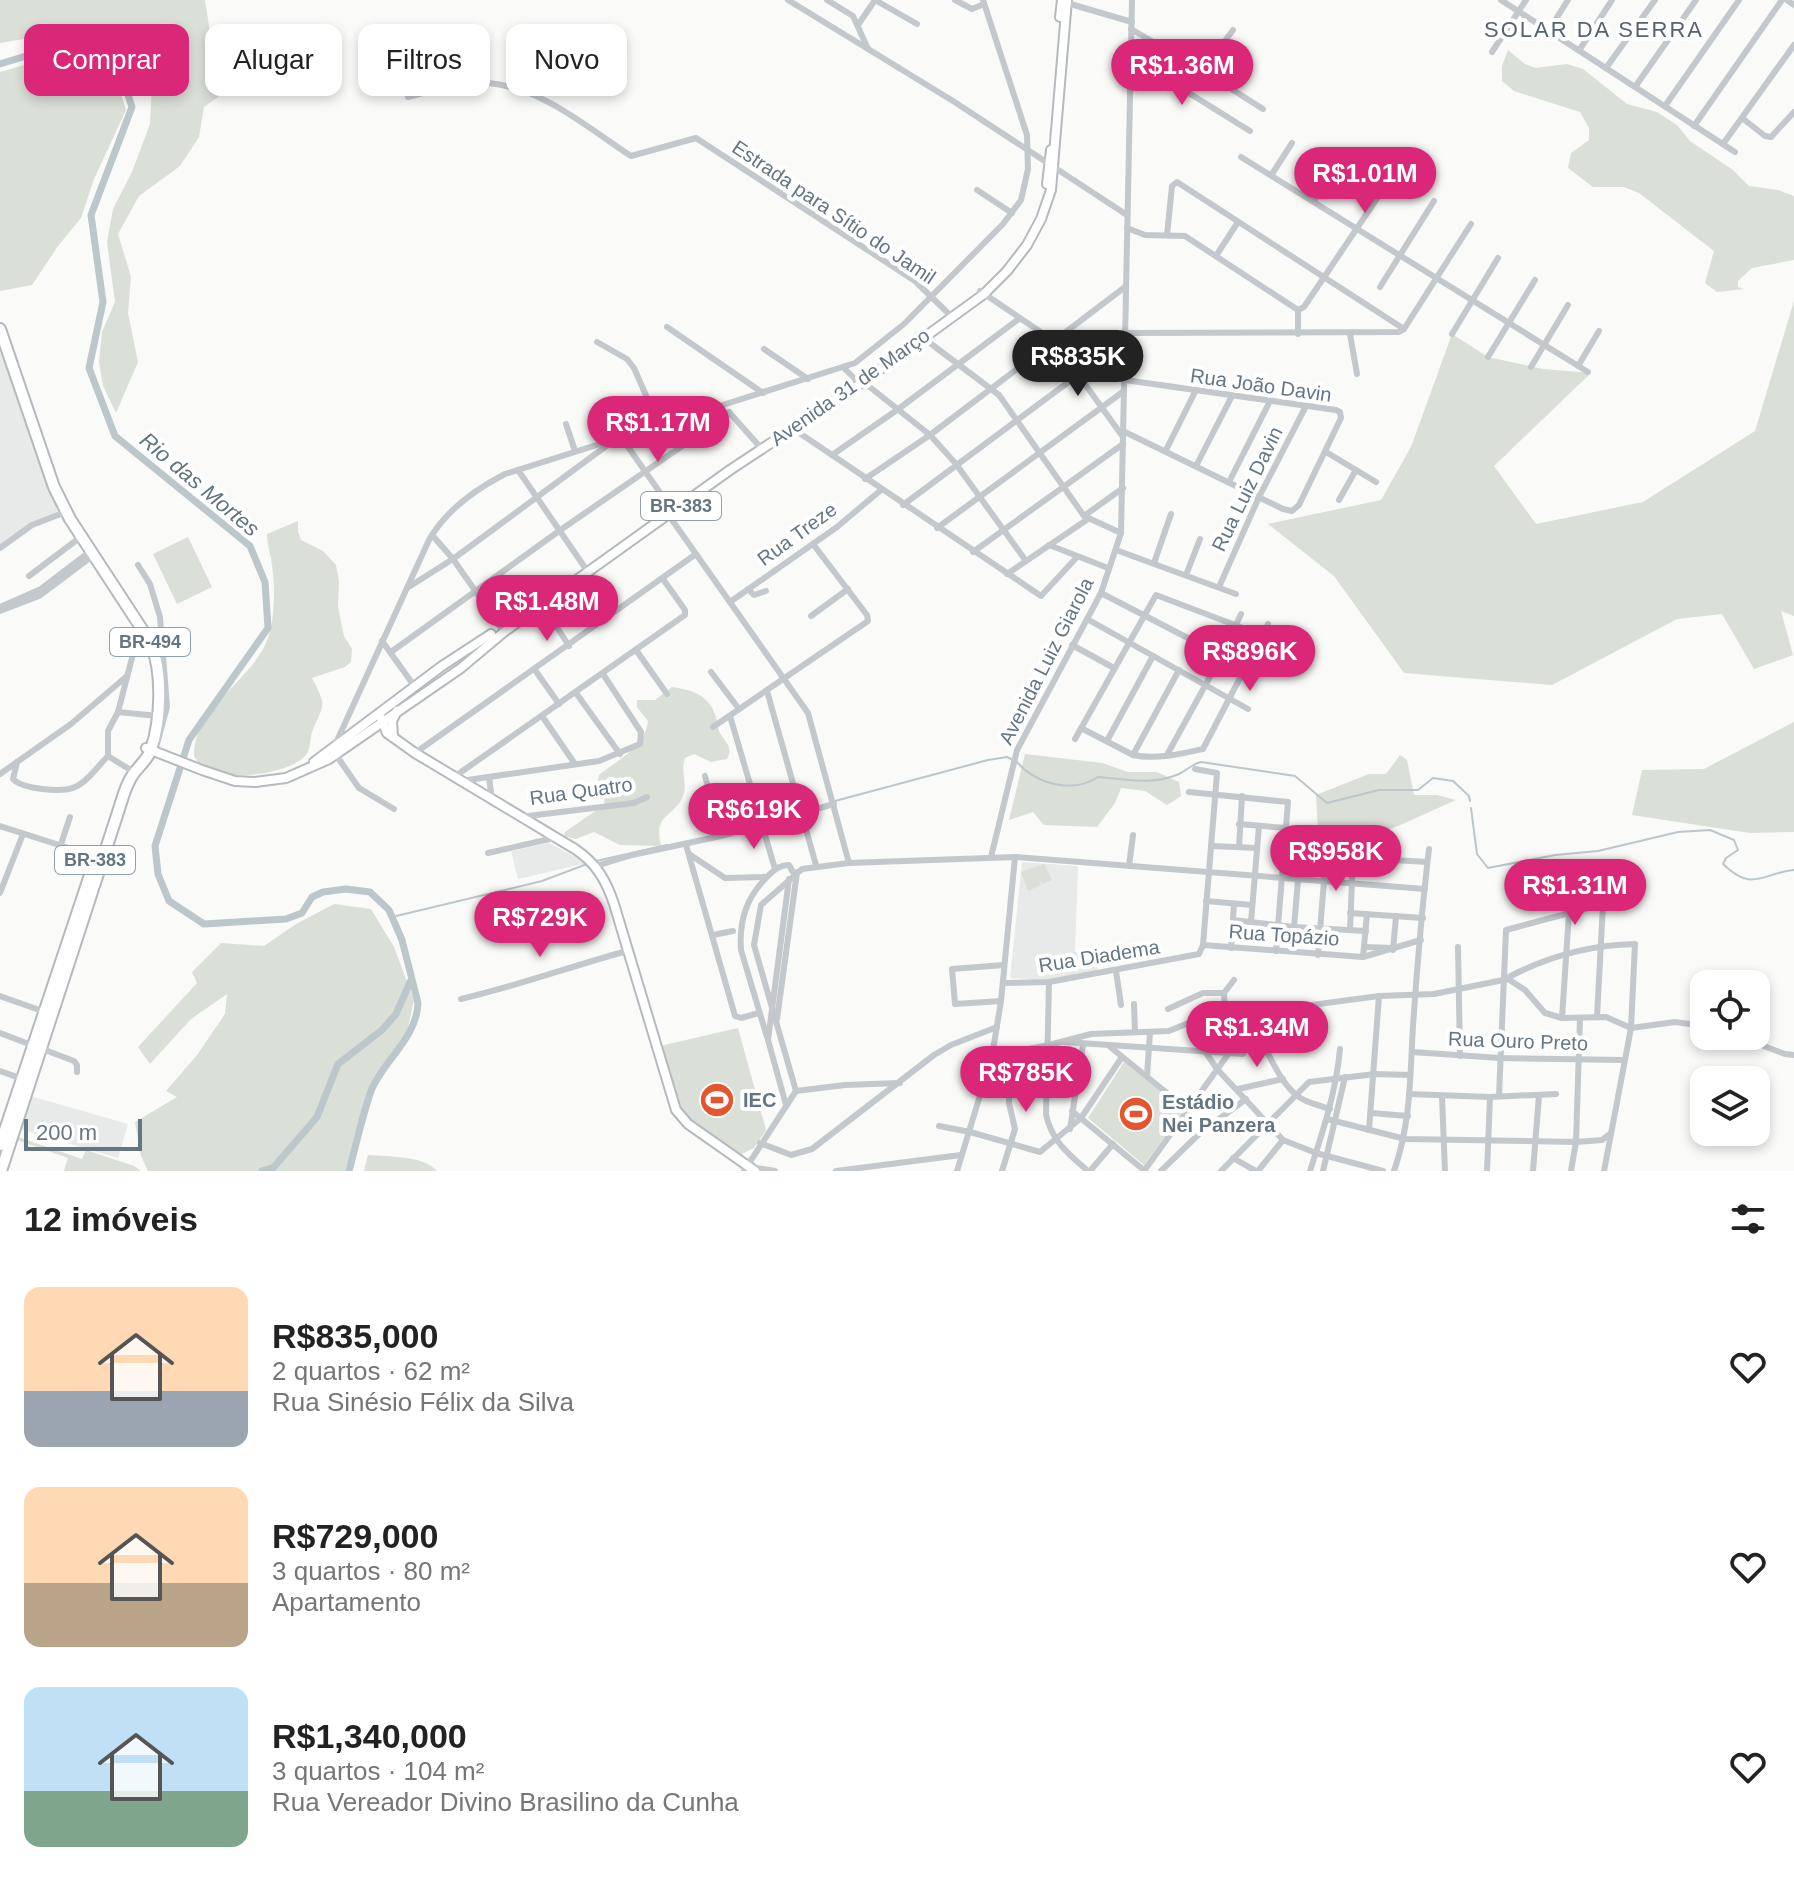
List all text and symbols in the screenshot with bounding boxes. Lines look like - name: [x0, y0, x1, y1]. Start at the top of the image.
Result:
- district label: SOLAR DA SERRA: [1484, 17, 1704, 42]
- chip: Comprar: [24, 24, 189, 96]
- chip: Alugar: [205, 24, 342, 96]
- chip: Filtros: [358, 24, 490, 96]
- chip: Novo: [506, 24, 627, 96]
- pin: R$1.36M: [1108, 39, 1256, 107]
- text: R$1.36M: [1129, 50, 1235, 80]
- street label: Estrada para Sítio do Jamil: [728, 136, 940, 288]
- pin: R$1.01M: [1291, 147, 1439, 215]
- text: R$1.01M: [1312, 158, 1418, 188]
- street label: Avenida 31 de Março: [766, 324, 934, 450]
- pin: R$835K: [1013, 330, 1143, 398]
- text: R$835K: [1030, 341, 1126, 371]
- street label: Rua João Davin: [1189, 364, 1333, 406]
- pin: R$1.17M: [584, 396, 732, 464]
- text: R$1.17M: [605, 407, 711, 437]
- street label: Rua Luiz Davin: [1207, 423, 1287, 555]
- water label: Rio das Mortes: [135, 427, 264, 542]
- road number: BR-383: [641, 492, 721, 520]
- street label: Rua Treze: [753, 498, 841, 570]
- street label: Avenida Luiz Giarola: [994, 573, 1098, 748]
- pin: R$1.48M: [473, 575, 621, 643]
- text: R$1.48M: [494, 586, 600, 616]
- pin: R$896K: [1185, 625, 1315, 693]
- road number: BR-494: [110, 628, 190, 656]
- text: R$896K: [1202, 636, 1298, 666]
- street label: Rua Quatro: [528, 773, 634, 809]
- pin: R$619K: [689, 783, 819, 851]
- text: R$619K: [706, 794, 802, 824]
- pin: R$958K: [1271, 825, 1401, 893]
- text: R$958K: [1288, 836, 1384, 866]
- road number: BR-383: [55, 846, 135, 874]
- pin: R$1.31M: [1501, 859, 1649, 927]
- text: R$1.31M: [1522, 870, 1628, 900]
- pin: R$729K: [475, 891, 605, 959]
- text: R$729K: [492, 902, 588, 932]
- street label: Rua Topázio: [1228, 920, 1340, 950]
- street label: Rua Diadema: [1037, 935, 1162, 976]
- map controls: [1690, 970, 1770, 1146]
- button: locate: [1690, 970, 1770, 1050]
- pin: R$1.34M: [1183, 1001, 1331, 1069]
- text: R$1.34M: [1204, 1012, 1310, 1042]
- street label: Rua Ouro Preto: [1448, 1028, 1588, 1054]
- pin: R$785K: [961, 1046, 1091, 1114]
- text: R$785K: [978, 1057, 1074, 1087]
- button: layers: [1690, 1066, 1770, 1146]
- sports icon: IEC: [698, 1081, 736, 1119]
- place label: IEC: [743, 1089, 776, 1111]
- place label: Estádio Nei Panzera: [1162, 1091, 1276, 1136]
- sports icon: Estádio Nei Panzera: [1117, 1095, 1155, 1133]
- scale bar: [24, 1115, 142, 1151]
- text: 200 m: [36, 1120, 97, 1145]
- icon: filters: [1726, 1197, 1770, 1241]
- text: 12 imóveis: [24, 1200, 198, 1238]
- text: R$835,000: [272, 1317, 438, 1355]
- icon: home: [88, 1319, 184, 1415]
- icon: heart: [1726, 1345, 1770, 1389]
- text: 2 quartos · 62 m²: [272, 1356, 470, 1386]
- text: Rua Sinésio Félix da Silva: [272, 1387, 574, 1417]
- text: R$729,000: [272, 1517, 438, 1555]
- icon: home: [88, 1519, 184, 1615]
- icon: heart: [1726, 1545, 1770, 1589]
- text: 3 quartos · 80 m²: [272, 1556, 470, 1586]
- text: Apartamento: [272, 1587, 421, 1617]
- text: R$1,340,000: [272, 1717, 467, 1755]
- icon: home: [88, 1719, 184, 1815]
- icon: heart: [1726, 1745, 1770, 1789]
- text: 3 quartos · 104 m²: [272, 1756, 484, 1786]
- text: Rua Vereador Divino Brasilino da Cunha: [272, 1787, 739, 1817]

